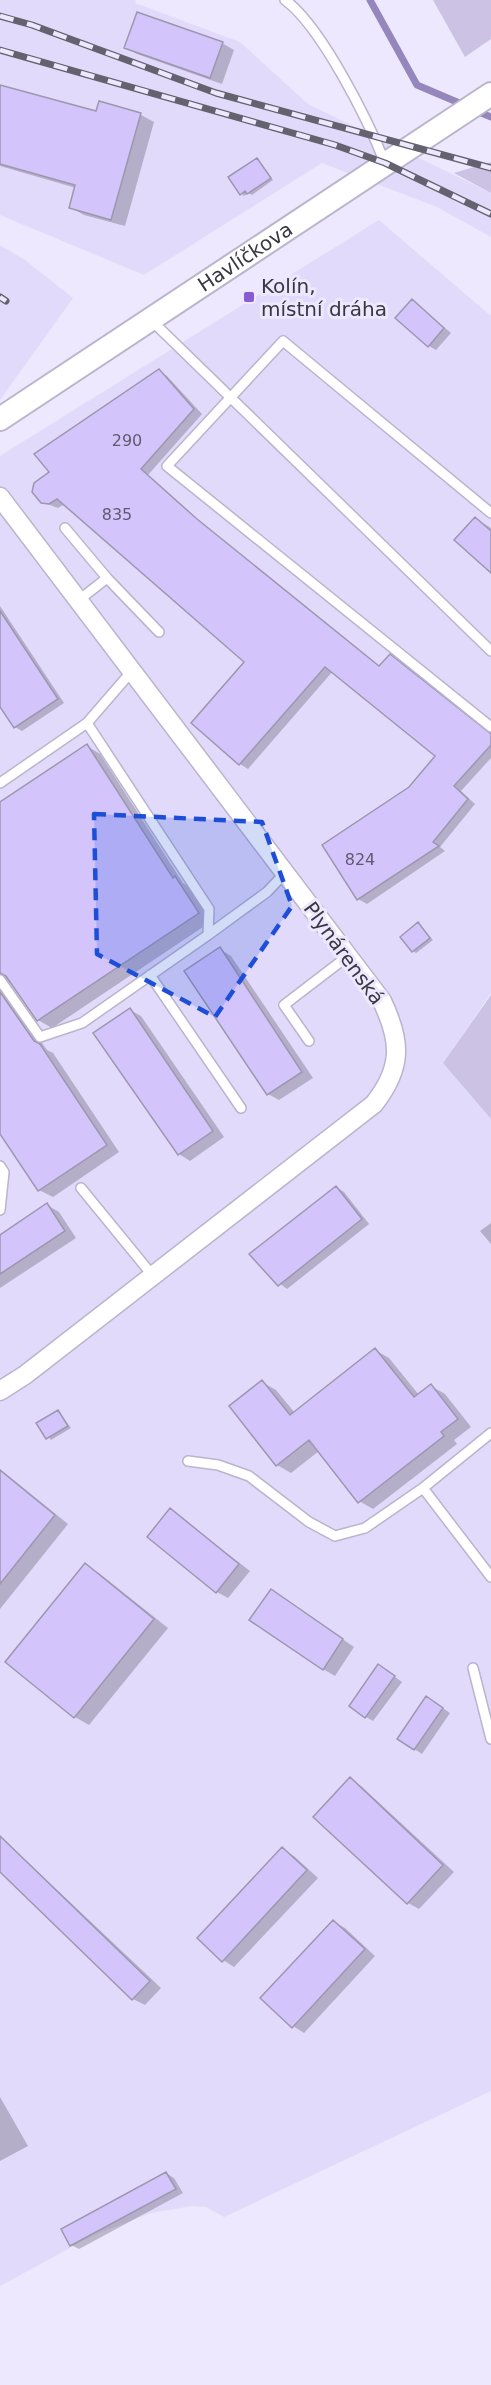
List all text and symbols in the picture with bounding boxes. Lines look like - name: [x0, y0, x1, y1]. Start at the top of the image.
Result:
- street label: Havlíčkova: [193, 217, 297, 297]
- place label: Kolín, místní dráha: [261, 274, 387, 321]
- marker: Kolín, místní dráha: [242, 290, 256, 304]
- house number: 290: [112, 431, 142, 450]
- house number: 835: [102, 505, 132, 524]
- house number: 824: [345, 850, 375, 869]
- street label: Plynárenská: [299, 897, 389, 1009]

